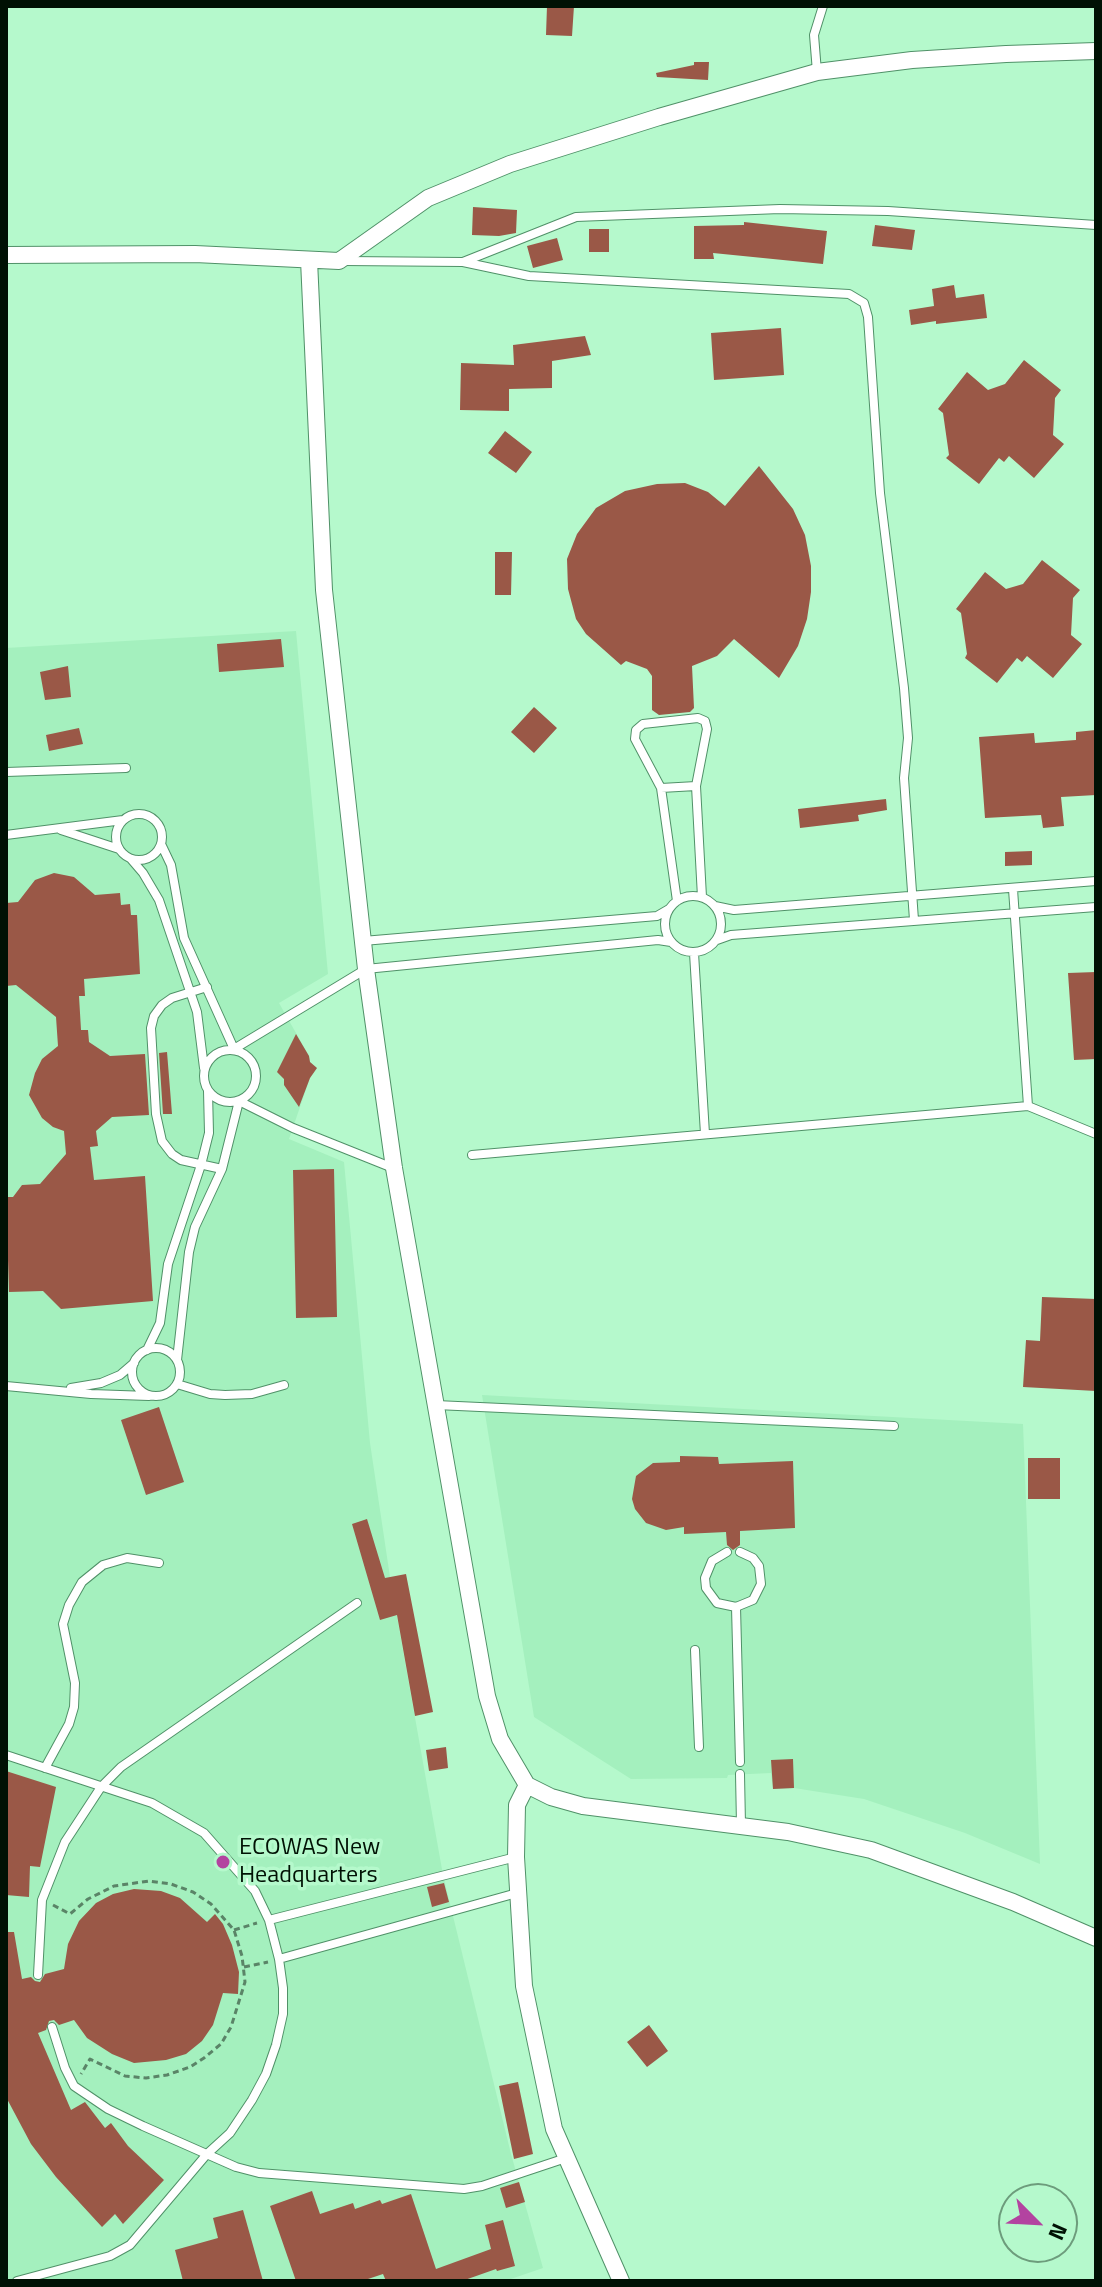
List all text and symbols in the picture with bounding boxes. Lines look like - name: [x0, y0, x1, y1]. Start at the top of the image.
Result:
- place label: ECOWAS New Headquarters: [239, 1834, 380, 1890]
- marker: ECOWAS New Headquarters: [214, 1853, 232, 1871]
- north arrow: [998, 2183, 1078, 2263]
- text: N: [1039, 2218, 1077, 2246]

